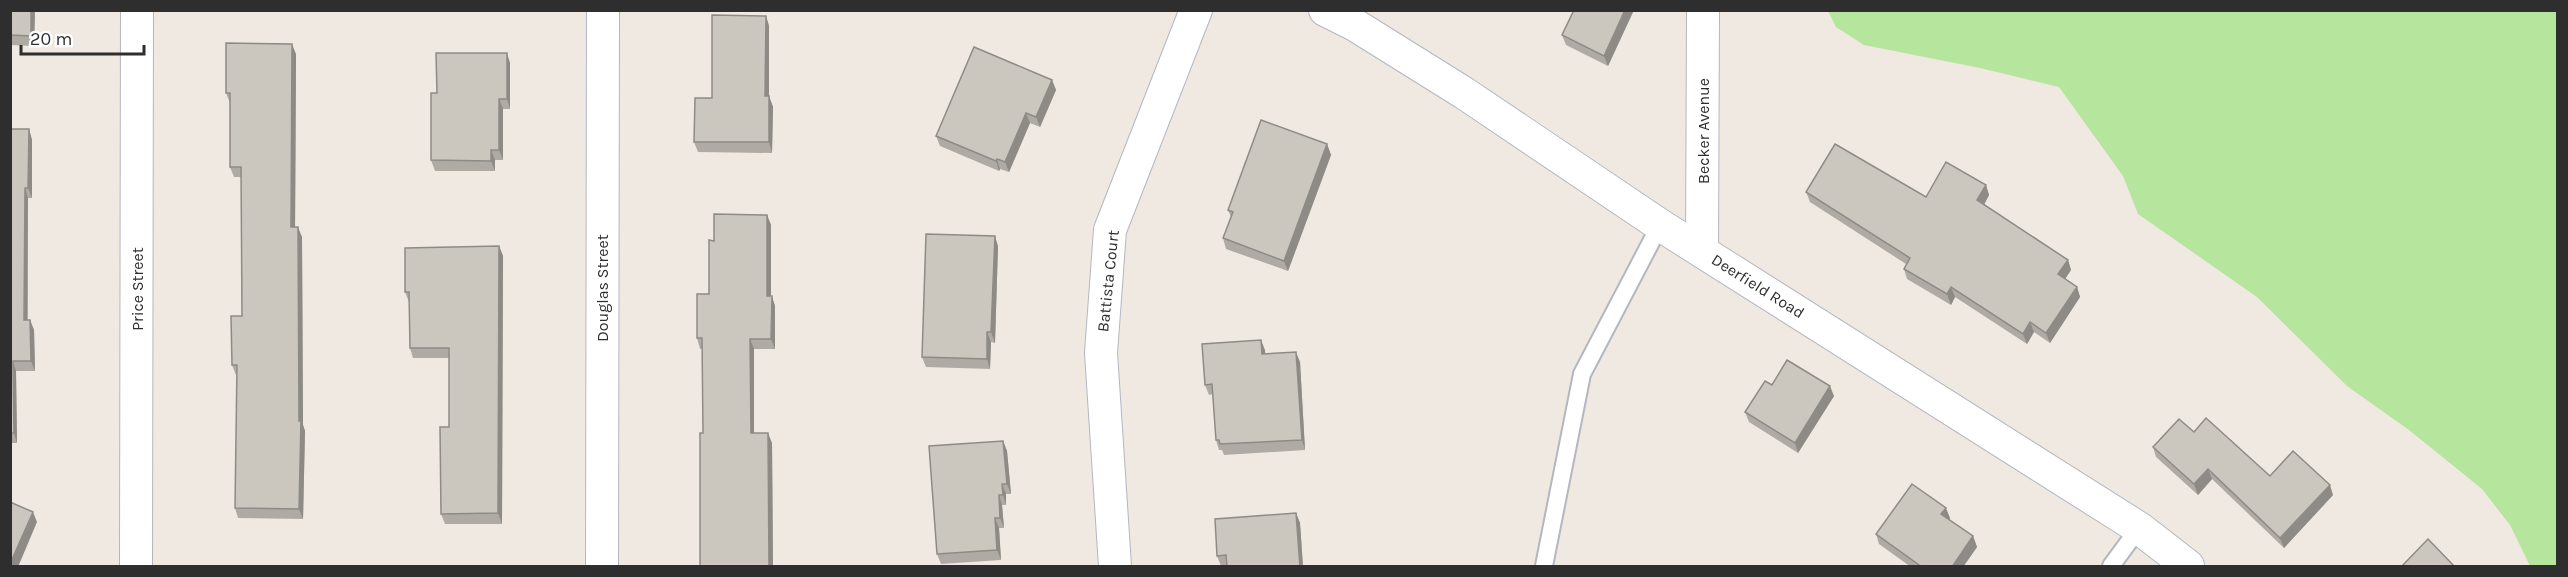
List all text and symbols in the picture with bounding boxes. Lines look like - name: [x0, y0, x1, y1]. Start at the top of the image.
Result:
- scale bar: [21, 18, 144, 56]
- text: 20 m: [30, 28, 72, 50]
- street label: Becker Avenue: [1694, 78, 1713, 184]
- street label: Battista Court: [1093, 229, 1123, 333]
- street label: Douglas Street: [593, 234, 612, 342]
- street label: Price Street: [128, 247, 147, 331]
- street label: Deerfield Road: [1708, 250, 1808, 322]

